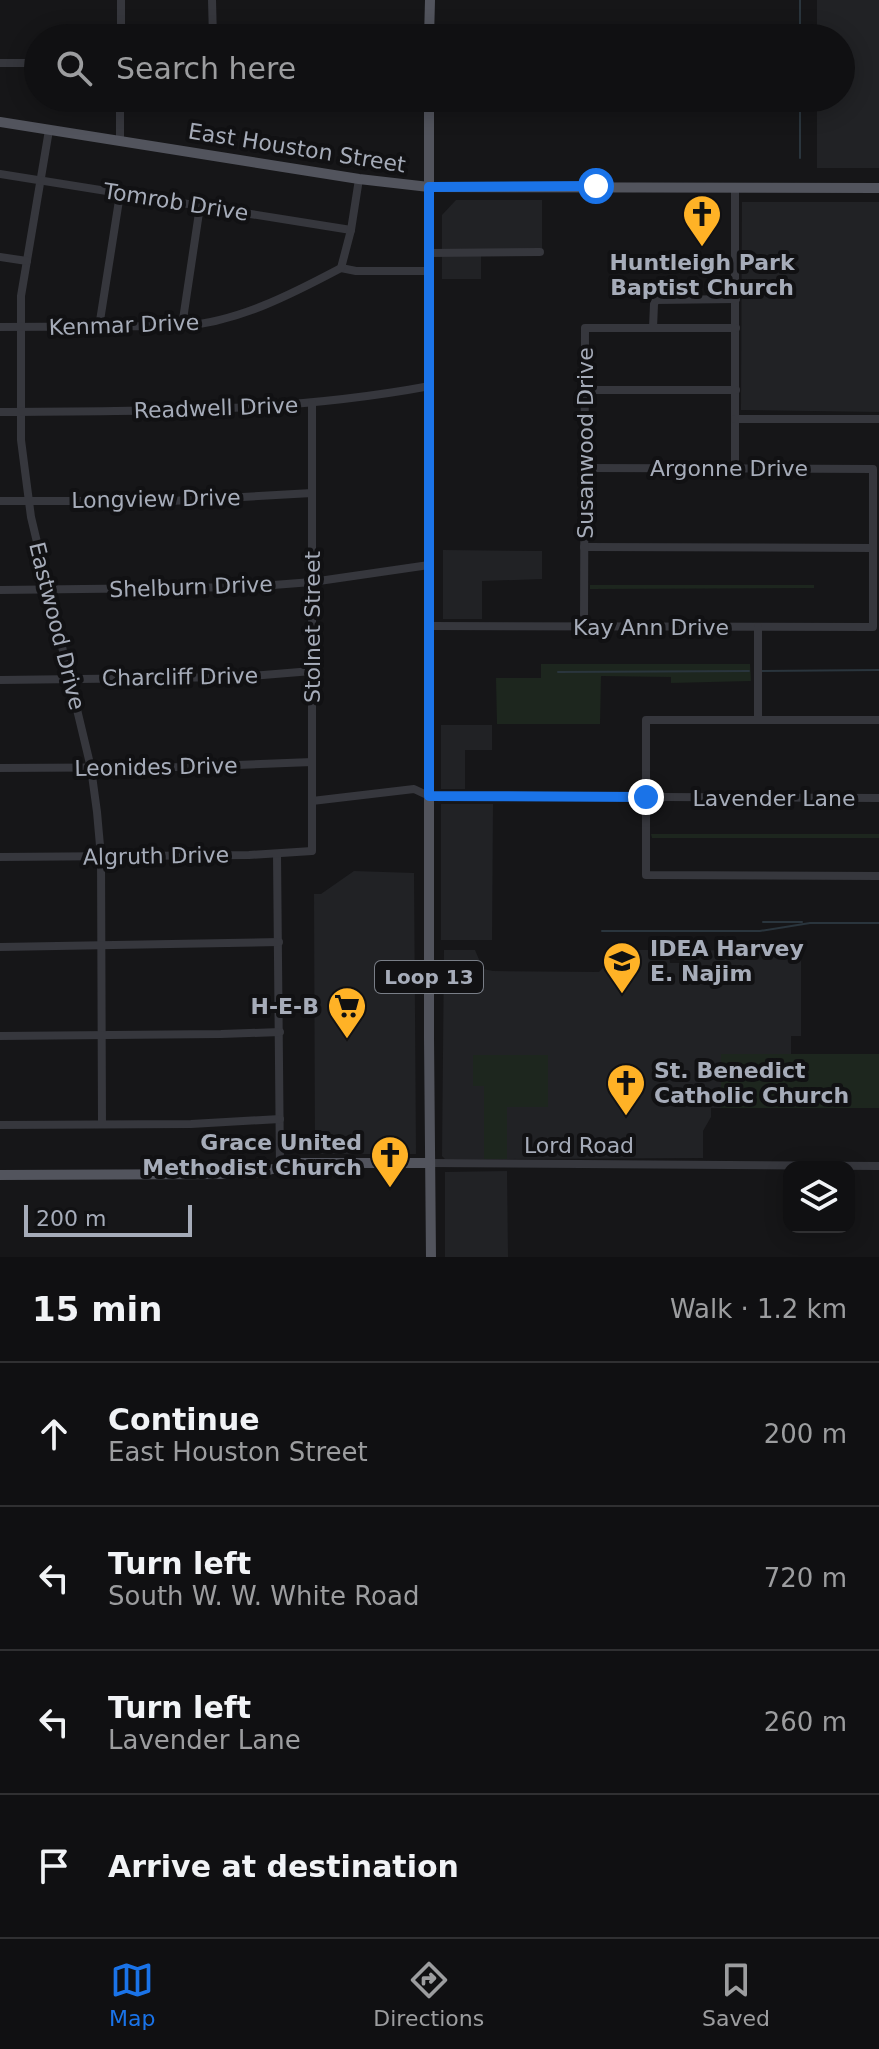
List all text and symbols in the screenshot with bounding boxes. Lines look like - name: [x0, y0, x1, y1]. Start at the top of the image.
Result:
- search box: [24, 24, 855, 112]
- icon: search: [52, 46, 96, 90]
- text: Search here: [116, 51, 296, 86]
- street label: East Houston Street: [187, 118, 408, 178]
- route start: [578, 168, 614, 204]
- street label: Tomrob Drive: [101, 178, 250, 226]
- church icon: Huntleigh Park Baptist Church: [681, 193, 723, 248]
- place label: Huntleigh Park Baptist Church: [609, 250, 796, 300]
- street label: Kenmar Drive: [48, 310, 200, 340]
- street label: Susanwood Drive: [573, 347, 598, 539]
- street label: Readwell Drive: [133, 393, 299, 423]
- street label: Argonne Drive: [650, 456, 808, 481]
- street label: Longview Drive: [71, 485, 241, 513]
- street label: Eastwood Drive: [24, 540, 90, 712]
- street label: Stolnet Street: [300, 551, 325, 703]
- street label: Shelburn Drive: [109, 572, 273, 602]
- street label: Kay Ann Drive: [573, 615, 729, 640]
- street label: Charcliff Drive: [102, 663, 258, 691]
- street label: Leonides Drive: [74, 753, 238, 781]
- route end: [628, 779, 664, 815]
- street label: Lavender Lane: [693, 786, 856, 811]
- street label: Algruth Drive: [83, 842, 229, 870]
- place label: IDEA Harvey E. Najim: [650, 936, 804, 986]
- school or university icon: IDEA Harvey E. Najim: [601, 940, 643, 995]
- road number: Loop 13: [375, 961, 483, 993]
- supermarket icon: H-E-B: [326, 985, 368, 1040]
- place label: H-E-B: [251, 994, 319, 1019]
- place label: St. Benedict Catholic Church: [654, 1058, 849, 1108]
- church icon: St. Benedict Catholic Church: [605, 1062, 647, 1117]
- place label: Grace United Methodist Church: [142, 1130, 362, 1180]
- street label: Lord Road: [524, 1133, 634, 1158]
- church icon: Grace United Methodist Church: [369, 1134, 411, 1189]
- map controls: [783, 1161, 855, 1233]
- button: layers: [783, 1161, 855, 1233]
- scale bar: [24, 1201, 192, 1237]
- text: 200 m: [36, 1206, 106, 1231]
- text: 15 min: [32, 1289, 162, 1329]
- text: Walk · 1.2 km: [670, 1294, 847, 1324]
- text: Continue: [108, 1402, 260, 1437]
- icon: ahead: [32, 1412, 76, 1456]
- text: 200 m: [764, 1419, 847, 1449]
- text: East Houston Street: [108, 1437, 368, 1467]
- text: Turn left: [108, 1546, 251, 1581]
- icon: left: [32, 1556, 76, 1600]
- text: 720 m: [764, 1563, 847, 1593]
- text: South W. W. White Road: [108, 1581, 419, 1611]
- text: Turn left: [108, 1690, 251, 1725]
- icon: left: [32, 1700, 76, 1744]
- text: 260 m: [764, 1707, 847, 1737]
- text: Lavender Lane: [108, 1725, 301, 1755]
- icon: arrive: [32, 1844, 76, 1888]
- text: Arrive at destination: [108, 1849, 459, 1884]
- tab: Map: [109, 1958, 155, 2031]
- tab: Directions: [373, 1958, 484, 2031]
- tab: Saved: [702, 1958, 770, 2031]

